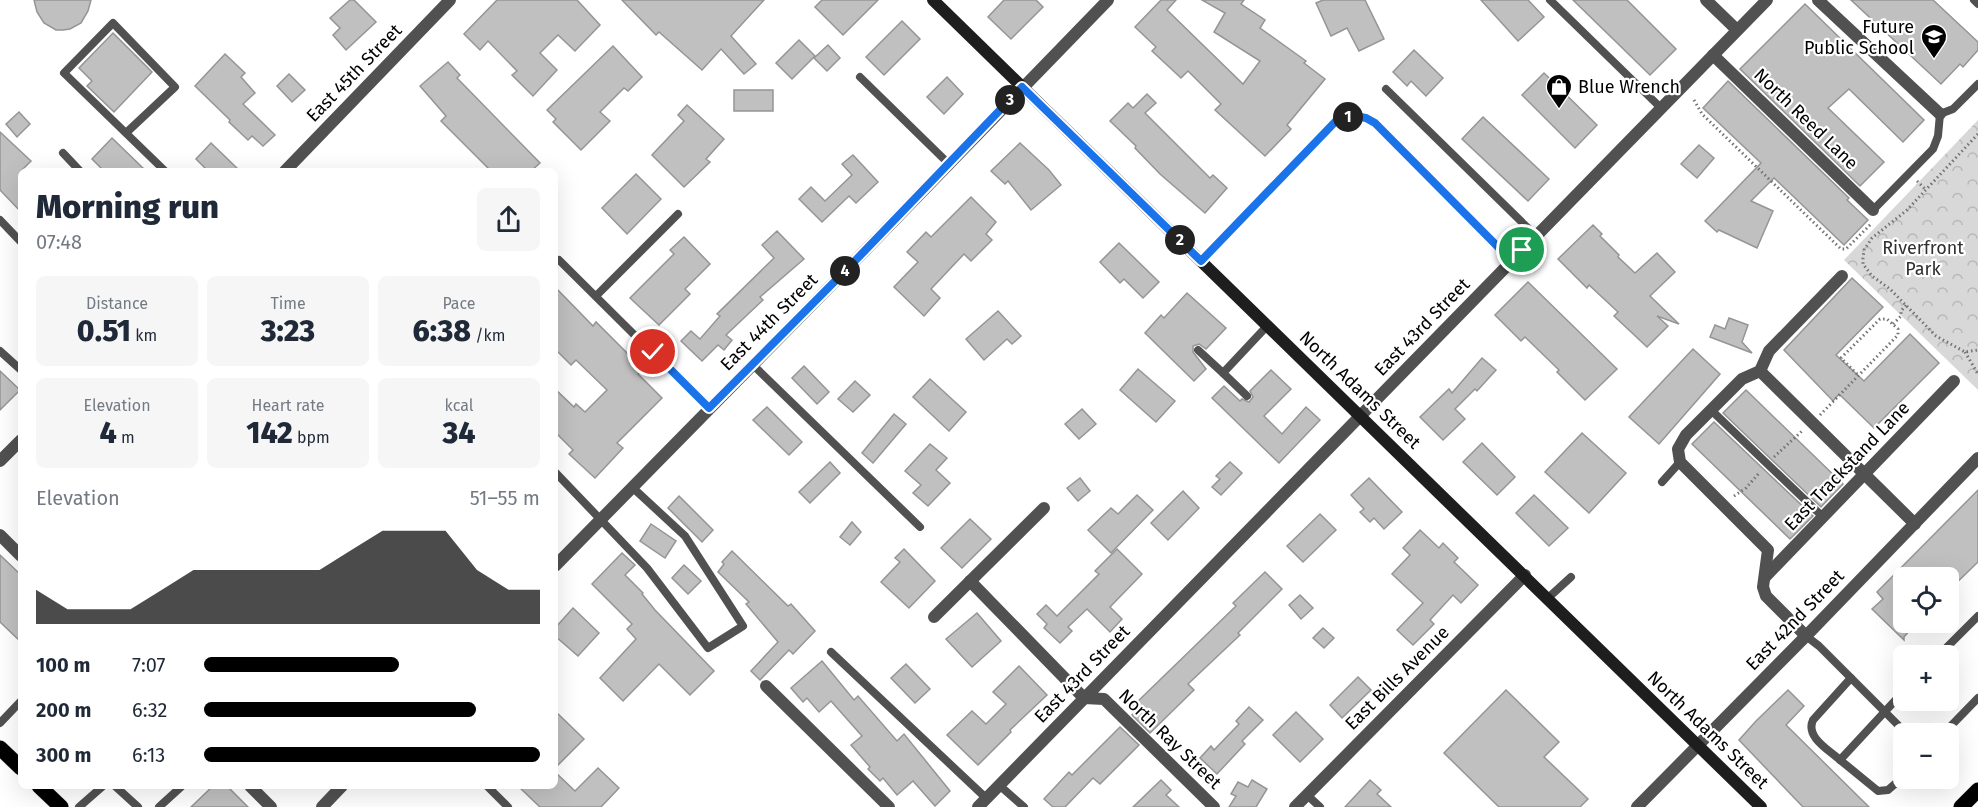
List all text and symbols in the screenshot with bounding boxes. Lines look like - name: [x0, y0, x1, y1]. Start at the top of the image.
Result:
- place label: Future Public School: [1804, 16, 1914, 59]
- street label: East 45th Street: [302, 19, 407, 127]
- school or university icon: Future Public School: [1919, 22, 1949, 60]
- street label: North Reed Lane: [1749, 64, 1863, 174]
- shop icon: Blue Wrench: [1544, 72, 1574, 110]
- place label: Blue Wrench: [1578, 76, 1680, 98]
- pin: 3: [995, 85, 1025, 115]
- text: 3: [1006, 90, 1014, 109]
- pin: 1: [1333, 102, 1363, 132]
- text: 1: [1344, 107, 1352, 126]
- text: Morning run: [36, 187, 219, 227]
- button: share: [477, 188, 540, 251]
- pin: [1496, 224, 1547, 275]
- pin: 2: [1165, 225, 1195, 255]
- text: 07:48: [36, 230, 82, 254]
- text: 2: [1176, 230, 1184, 249]
- icon: arrive: [1505, 233, 1538, 266]
- park label: Riverfront Park: [1882, 237, 1964, 280]
- pin: 4: [830, 256, 860, 286]
- text: 4: [840, 261, 850, 280]
- street label: East 44th Street: [716, 268, 823, 375]
- street label: East 43rd Street: [1370, 273, 1475, 381]
- text: Distance: [86, 294, 148, 313]
- text: Time: [270, 294, 306, 313]
- text: Pace: [442, 294, 476, 313]
- text: 0.51: [77, 313, 131, 349]
- text: 3:23: [261, 313, 315, 349]
- text: 6:38: [413, 313, 471, 349]
- text: km: [131, 326, 157, 345]
- text: /km: [471, 326, 505, 345]
- pin: [627, 326, 678, 377]
- street label: North Adams Street: [1295, 327, 1426, 454]
- icon: check: [636, 335, 669, 368]
- text: Elevation: [83, 396, 151, 415]
- text: Heart rate: [252, 396, 324, 415]
- text: kcal: [445, 396, 473, 415]
- street label: East Trackstand Lane: [1780, 397, 1914, 535]
- text: 4: [99, 415, 117, 451]
- text: 142: [246, 415, 293, 451]
- text: 34: [443, 415, 476, 451]
- text: m: [117, 428, 135, 447]
- text: bpm: [293, 428, 330, 447]
- text: Elevation: [36, 486, 120, 510]
- text: 51–55 m: [470, 486, 540, 510]
- street label: East 42nd Street: [1741, 565, 1849, 675]
- map controls: [1893, 567, 1959, 789]
- button: locate: [1893, 567, 1959, 633]
- street label: East 43rd Street: [1030, 620, 1135, 728]
- street label: East Bills Avenue: [1340, 621, 1454, 735]
- button: +: [1893, 645, 1959, 711]
- text: 100 m: [36, 653, 90, 677]
- text: 7:07: [132, 653, 165, 677]
- street label: North Adams Street: [1643, 667, 1774, 794]
- street label: North Ray Street: [1114, 684, 1226, 794]
- text: 200 m: [36, 698, 91, 722]
- text: 6:32: [132, 698, 167, 722]
- button: −: [1893, 723, 1959, 789]
- text: 300 m: [36, 743, 91, 767]
- text: 6:13: [132, 743, 165, 767]

